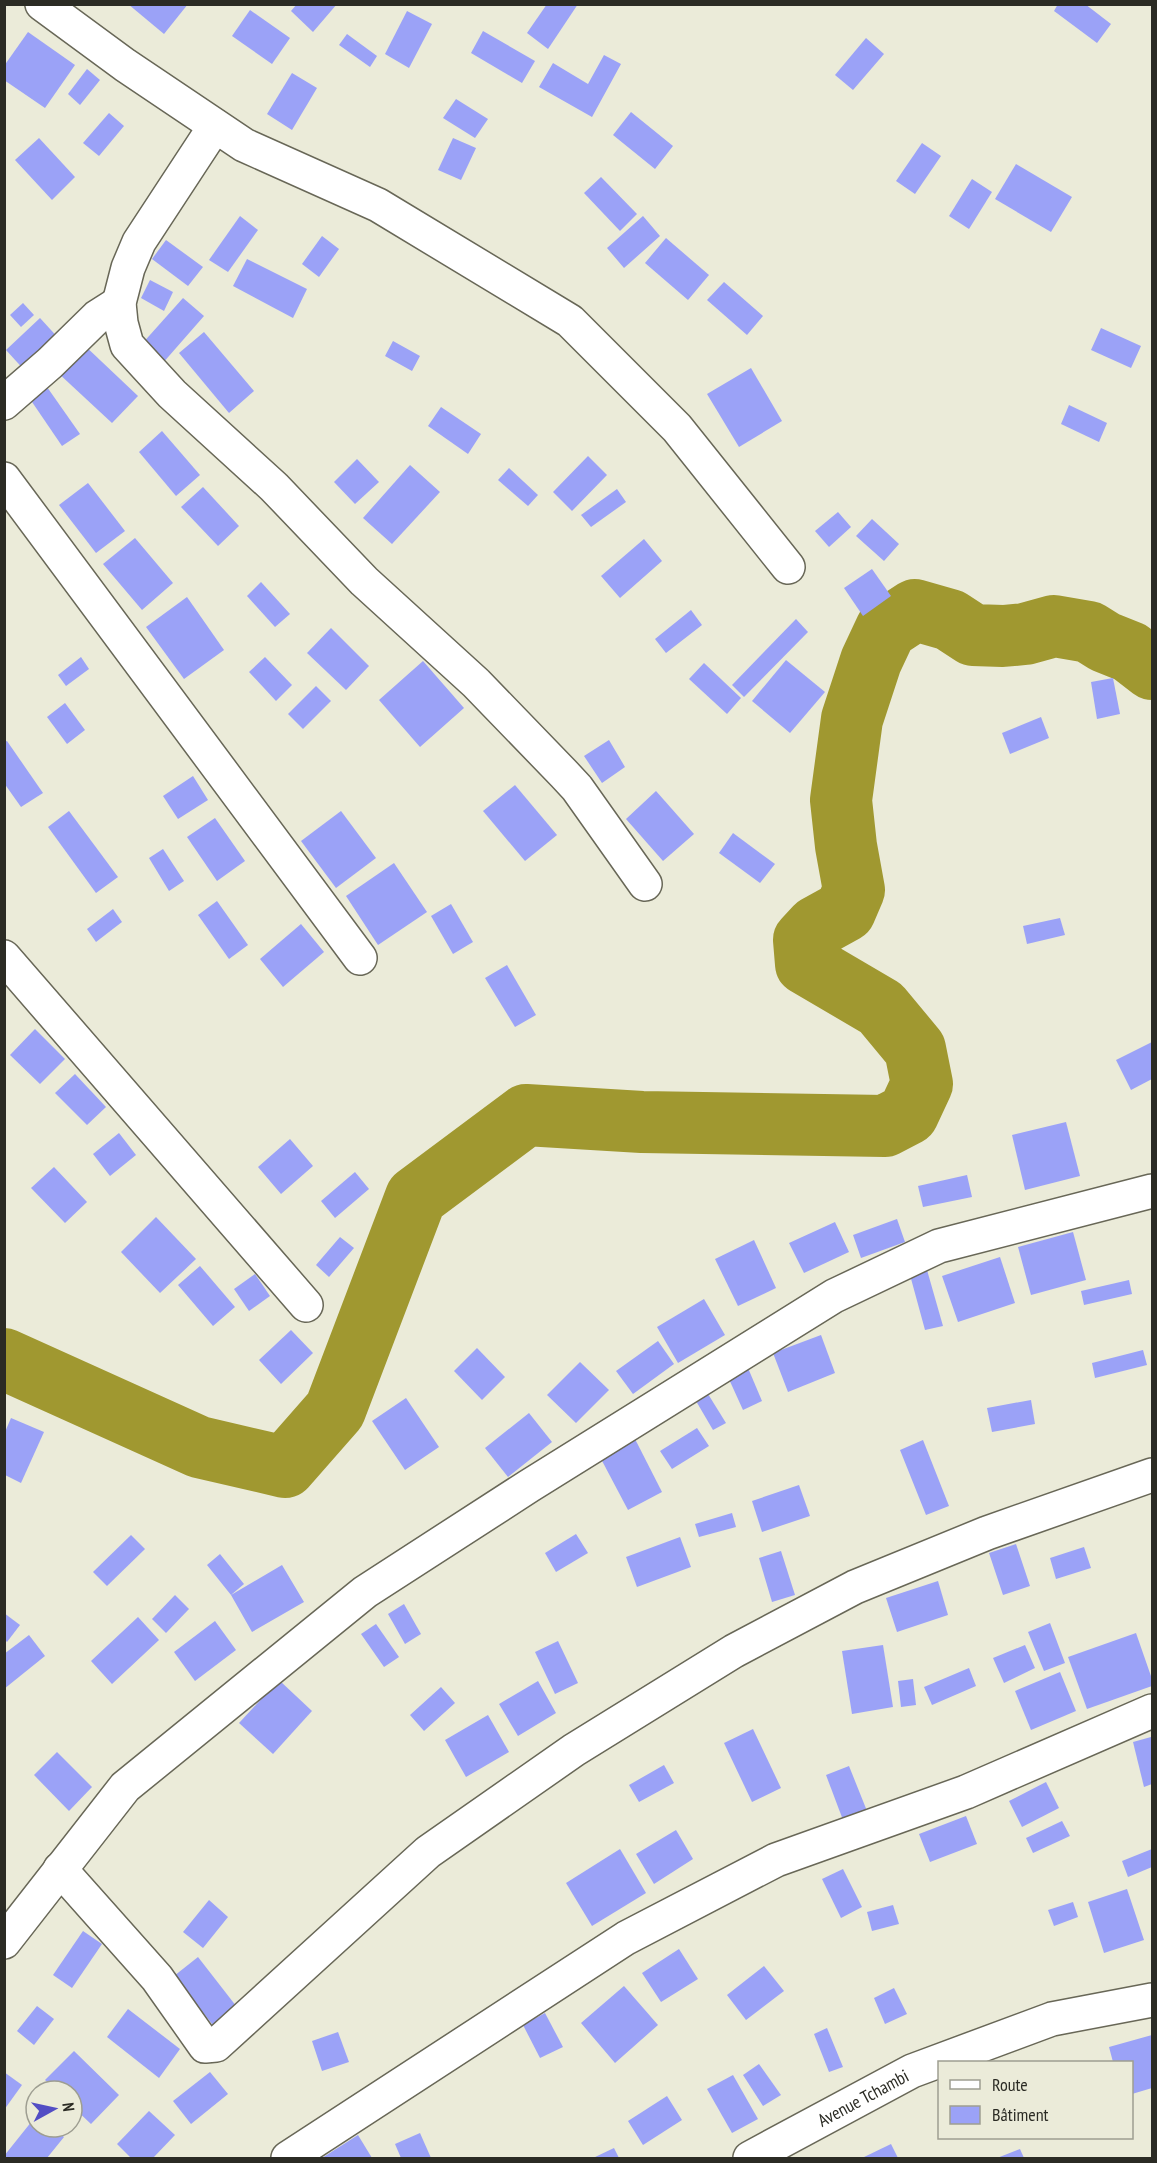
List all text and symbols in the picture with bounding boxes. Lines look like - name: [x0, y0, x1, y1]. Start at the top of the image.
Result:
- legend: [938, 2061, 1133, 2139]
- street label: Avenue Tchambi: [813, 2064, 912, 2131]
- text: Route: [992, 2073, 1028, 2096]
- north arrow: [24, 2079, 84, 2139]
- text: N: [58, 2101, 79, 2113]
- text: Bâtiment: [992, 2103, 1049, 2126]

